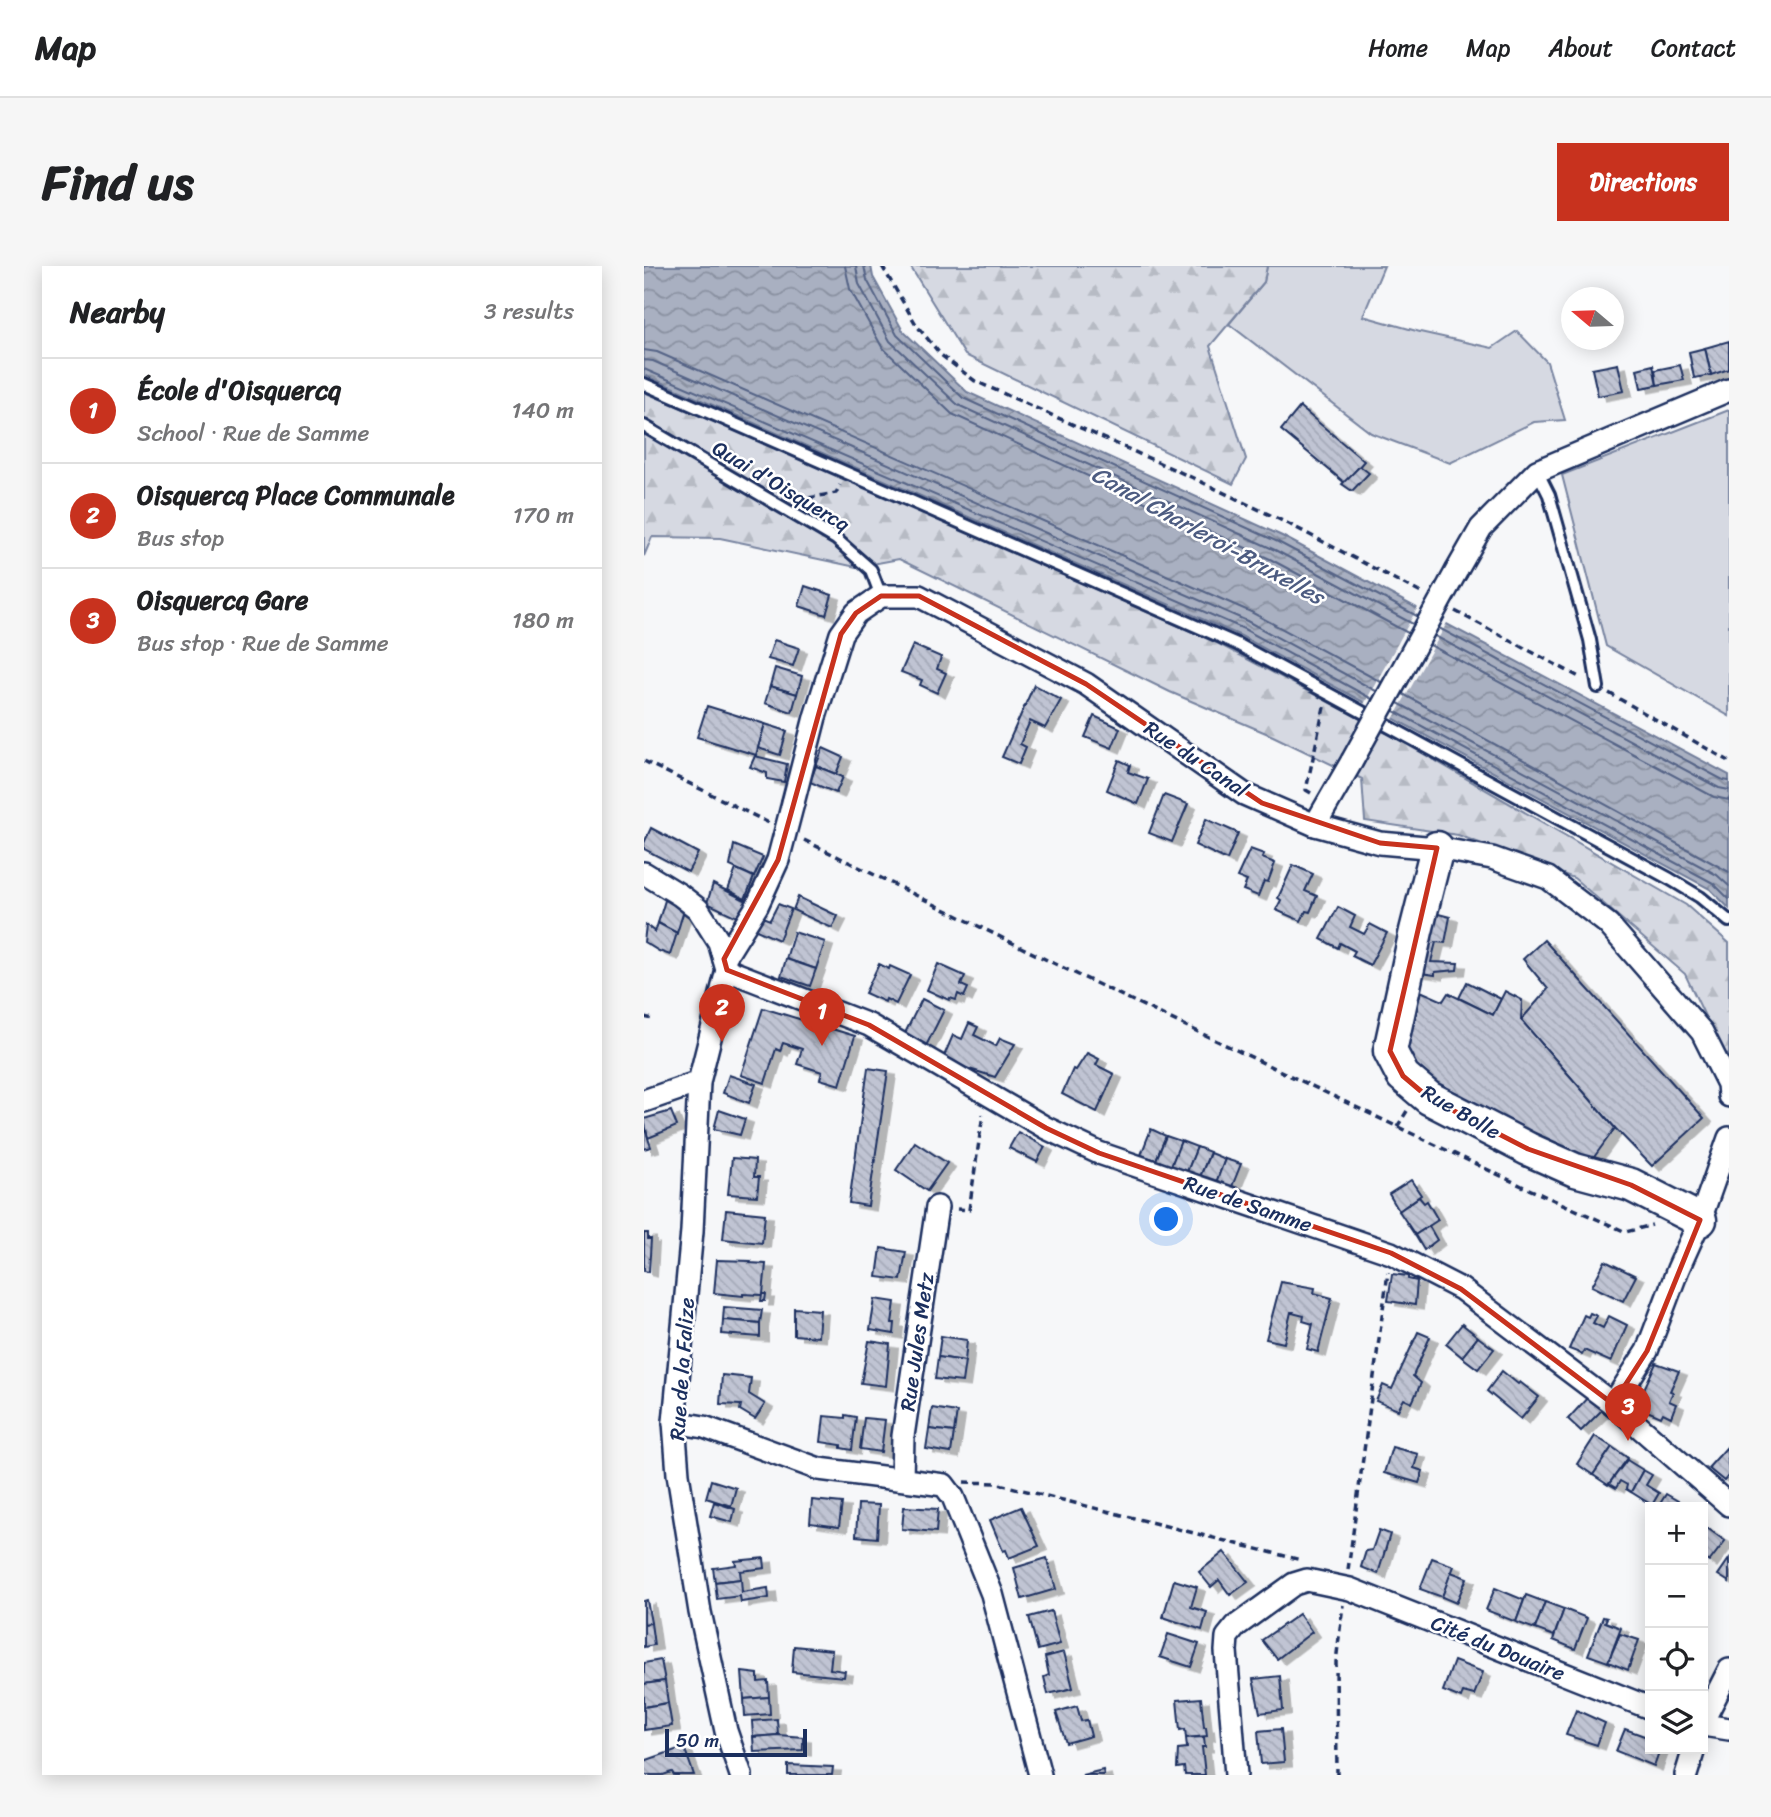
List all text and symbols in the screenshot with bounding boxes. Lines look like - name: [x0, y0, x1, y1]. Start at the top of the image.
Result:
- text: Map: [35, 19, 96, 77]
- text: Home: [1368, 27, 1428, 69]
- text: Map: [1466, 27, 1510, 69]
- text: About: [1548, 27, 1613, 69]
- text: Contact: [1651, 27, 1736, 69]
- text: Find us: [42, 139, 194, 226]
- button: Directions: [1557, 143, 1729, 221]
- text: Nearby: [70, 285, 165, 339]
- north arrow: [1561, 287, 1624, 350]
- text: 3 results: [484, 291, 574, 332]
- text: École d'Oisquercq: [137, 367, 341, 413]
- text: 1: [88, 390, 98, 431]
- text: 140 m: [512, 390, 574, 431]
- text: School · Rue de Samme: [137, 413, 369, 454]
- street label: Quai d'Oisquercq: [705, 430, 858, 543]
- water label: Canal Charleroi-Bruxelles: [1084, 454, 1334, 618]
- text: Oisquercq Place Communale: [137, 472, 455, 518]
- text: 2: [86, 495, 100, 536]
- text: 170 m: [513, 495, 574, 536]
- text: Bus stop: [137, 518, 224, 559]
- text: Oisquercq Gare: [137, 577, 308, 623]
- text: 3: [87, 600, 99, 641]
- text: 180 m: [512, 600, 574, 641]
- text: Bus stop · Rue de Samme: [137, 623, 389, 664]
- street label: Rue du Canal: [1136, 710, 1257, 809]
- pin: 2: [699, 984, 745, 1042]
- pin: 1: [799, 988, 845, 1046]
- street label: Rue Bolle: [1414, 1074, 1508, 1150]
- street label: Rue de Samme: [1179, 1164, 1318, 1244]
- your location: [1149, 1202, 1183, 1236]
- street label: Rue Jules Metz: [888, 1269, 946, 1414]
- street label: Rue de la Falize: [658, 1296, 706, 1442]
- pin: 3: [1605, 1383, 1651, 1441]
- map controls: [1645, 1502, 1708, 1754]
- button: +: [1645, 1502, 1708, 1565]
- button: −: [1645, 1565, 1708, 1628]
- street label: Cité du Douaire: [1425, 1604, 1571, 1692]
- button: locate: [1645, 1628, 1708, 1691]
- button: layers: [1645, 1691, 1708, 1754]
- text: 50 m: [676, 1724, 719, 1757]
- scale bar: [665, 1726, 807, 1758]

